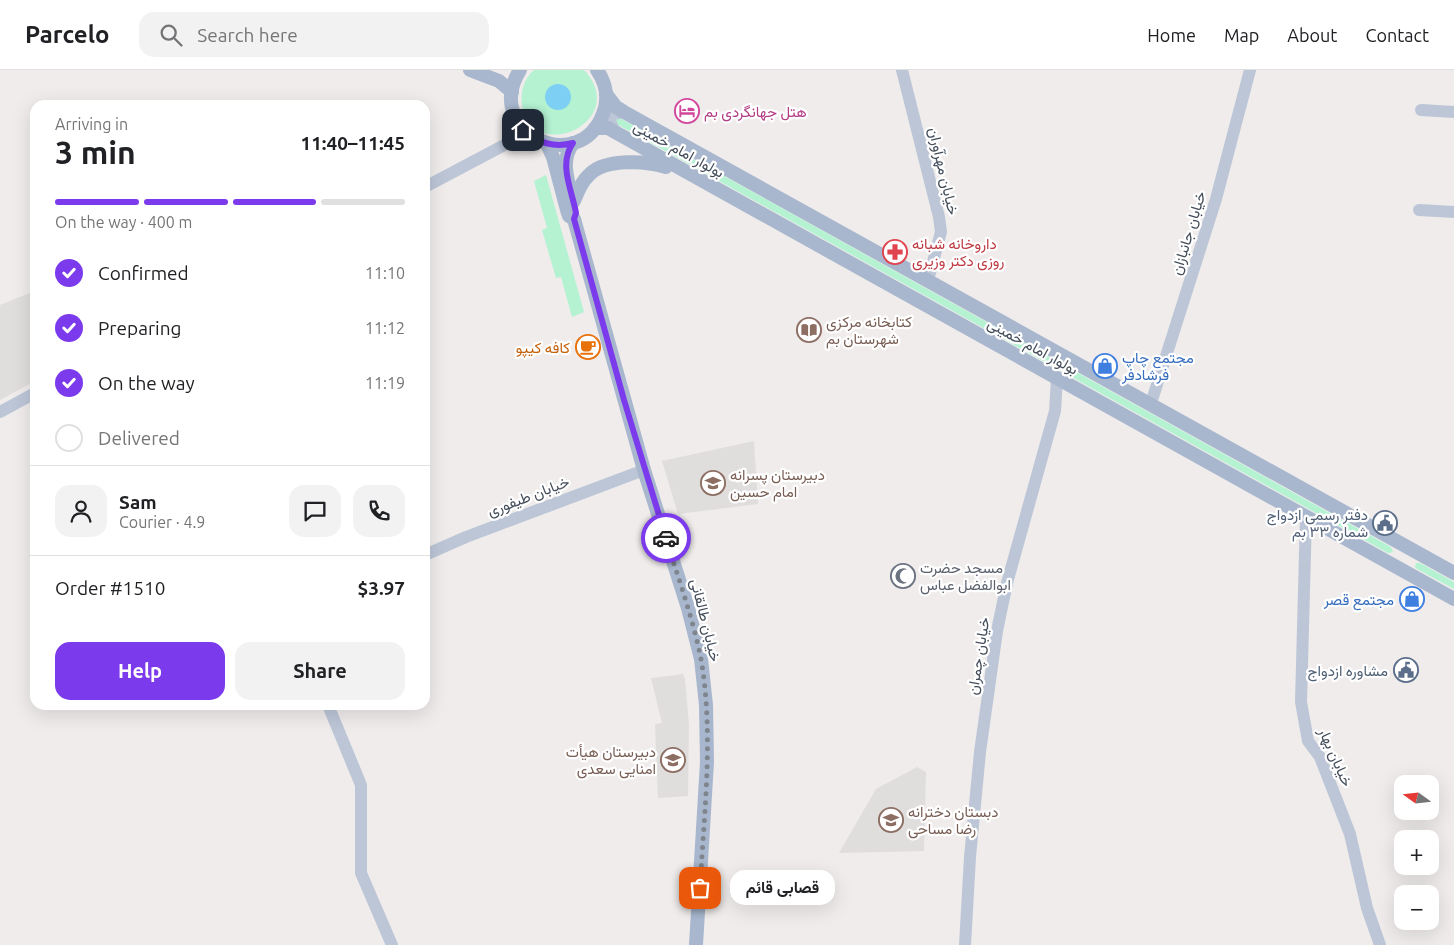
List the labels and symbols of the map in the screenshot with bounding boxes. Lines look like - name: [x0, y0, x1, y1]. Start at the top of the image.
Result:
- hotel icon: هتل جهانگردی بم: [674, 98, 700, 124]
- place label: هتل جهانگردی بم: [704, 103, 807, 122]
- pin: [502, 109, 544, 151]
- street label: بولوار امام خمینی: [630, 117, 727, 183]
- street label: خیابان مهرآوران: [925, 125, 962, 217]
- street label: خیابان جانبازان: [1167, 189, 1210, 277]
- place label: داروخانه شبانه روزی دکتر وزیری: [912, 235, 1004, 271]
- pharmacy icon: داروخانه شبانه روزی دکتر وزیری: [882, 239, 908, 265]
- place label: کتابخانه مرکزی شهرستان بم: [826, 313, 912, 349]
- street label: بولوار امام خمینی: [984, 314, 1081, 380]
- library icon: کتابخانه مرکزی شهرستان بم: [796, 317, 822, 343]
- cafe icon: کافه کیپو: [575, 334, 601, 360]
- place label: کافه کیپو: [516, 339, 570, 358]
- place label: مجتمع چاپ فرشادفر: [1121, 349, 1194, 384]
- shop icon: مجتمع چاپ فرشادفر: [1092, 353, 1118, 379]
- place label: دبیرستان پسرانه امام حسین: [730, 466, 825, 502]
- school or university icon: دبیرستان پسرانه امام حسین: [700, 470, 726, 496]
- street label: خیابان طیفوری: [485, 473, 572, 521]
- place label: دفتر رسمی ازدواج شماره ۳۳ بم: [1267, 506, 1368, 542]
- public building icon: دفتر رسمی ازدواج شماره ۳۳ بم: [1372, 510, 1398, 536]
- courier: [641, 513, 691, 563]
- place label: مسجد حضرت ابوالفضل عباس: [920, 559, 1011, 595]
- mosque icon: مسجد حضرت ابوالفضل عباس: [890, 563, 916, 589]
- street label: خیابان طالقانی: [686, 577, 725, 664]
- shop icon: مجتمع قصر: [1399, 586, 1425, 612]
- place label: مجتمع قصر: [1323, 591, 1394, 611]
- street label: خیابان چمران: [963, 616, 995, 696]
- public building icon: مشاوره ازدواج: [1393, 657, 1419, 683]
- place label: مشاوره ازدواج: [1308, 662, 1388, 682]
- street label: خیابان بهار: [1314, 724, 1356, 789]
- place label: دبیرستان هیأت امنایی سعدی: [566, 743, 656, 779]
- school or university icon: دبیرستان هیأت امنایی سعدی: [660, 747, 686, 773]
- north arrow: [1394, 775, 1439, 820]
- place label: دبستان دخترانه رضا مساحی: [908, 803, 998, 839]
- school or university icon: دبستان دخترانه رضا مساحی: [878, 807, 904, 833]
- pin: [679, 867, 721, 909]
- callout: قصابی قائم: [730, 870, 835, 906]

